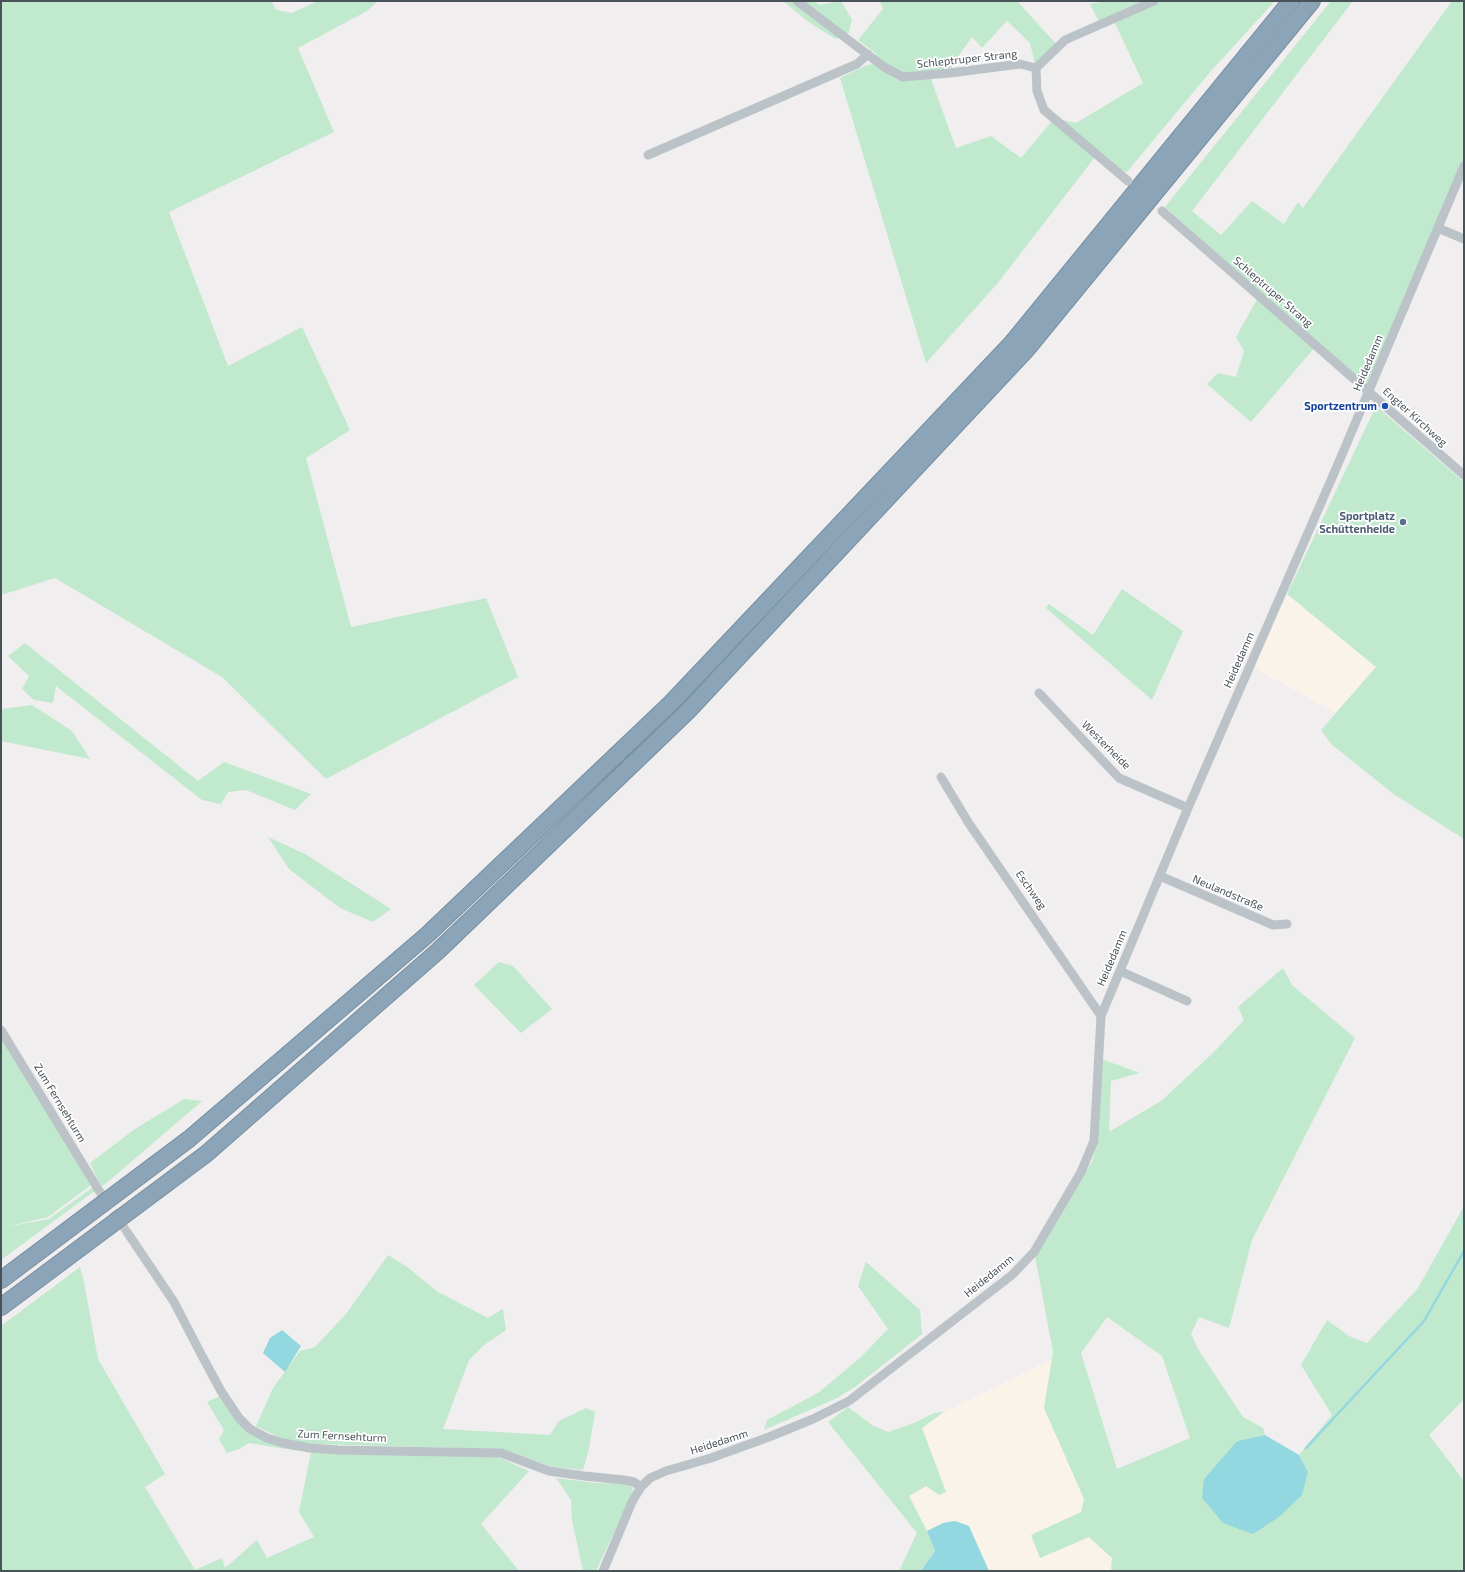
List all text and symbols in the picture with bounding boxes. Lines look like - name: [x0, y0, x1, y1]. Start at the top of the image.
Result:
- street label: Schleptruper Strang: [916, 47, 1018, 71]
- street label: Schleptruper Strang: [1231, 254, 1315, 330]
- street label: Heidedamm: [1350, 333, 1386, 393]
- street label: Engter Kirchweg: [1380, 385, 1450, 449]
- place label: Sportzentrum: [1304, 399, 1377, 413]
- marker: Sportzentrum: [1380, 401, 1390, 411]
- place label: Sportplatz Schüttenheide: [1319, 509, 1395, 535]
- marker: Sportplatz Schüttenheide: [1398, 517, 1408, 527]
- street label: Heidedamm: [1221, 630, 1257, 690]
- street label: Westerheide: [1079, 718, 1133, 772]
- street label: Eschweg: [1013, 868, 1049, 912]
- street label: Neulandstraße: [1191, 872, 1265, 914]
- street label: Heidedamm: [1094, 928, 1130, 988]
- street label: Zum Fernsehturm: [31, 1061, 89, 1145]
- street label: Heidedamm: [962, 1252, 1016, 1300]
- street label: Heidedamm: [689, 1426, 749, 1458]
- street label: Zum Fernsehturm: [297, 1427, 387, 1445]

